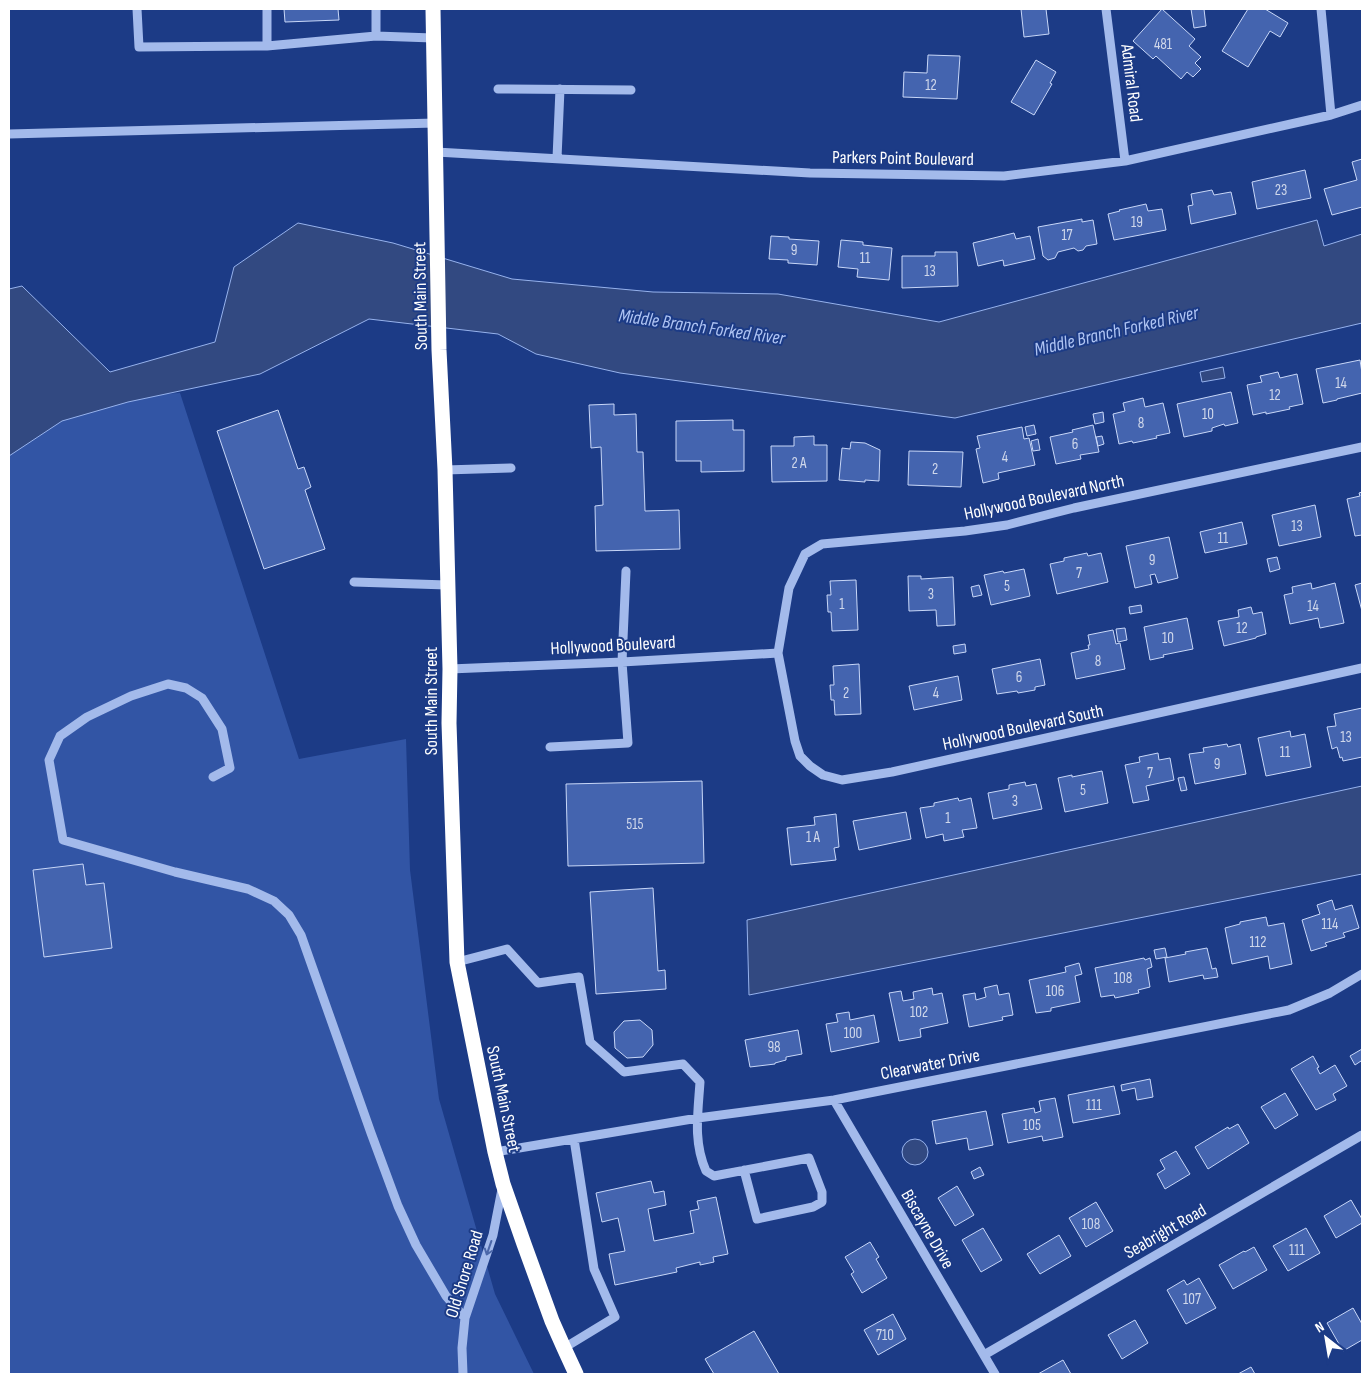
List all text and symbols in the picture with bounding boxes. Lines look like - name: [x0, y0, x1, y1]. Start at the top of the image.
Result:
- house number: 481: [1154, 35, 1173, 54]
- street label: Admiral Road: [1116, 42, 1147, 123]
- house number: 12: [925, 76, 937, 95]
- street label: Parkers Point Boulevard: [832, 147, 974, 170]
- house number: 23: [1275, 181, 1287, 200]
- house number: 19: [1131, 213, 1143, 232]
- house number: 17: [1061, 226, 1073, 245]
- street label: South Main Street: [409, 241, 432, 350]
- house number: 9: [791, 241, 797, 260]
- house number: 11: [860, 249, 871, 268]
- house number: 13: [924, 262, 936, 281]
- water label: Middle Branch Forked River: [1032, 301, 1201, 362]
- water label: Middle Branch Forked River: [617, 304, 787, 351]
- house number: 14: [1335, 374, 1347, 393]
- house number: 12: [1269, 386, 1281, 405]
- house number: 10: [1202, 405, 1214, 424]
- house number: 8: [1138, 414, 1144, 433]
- house number: 6: [1072, 435, 1078, 454]
- house number: 4: [1002, 448, 1008, 467]
- house number: 2 A: [792, 454, 807, 473]
- house number: 2: [932, 460, 938, 479]
- street label: Hollywood Boulevard North: [962, 470, 1126, 525]
- house number: 13: [1291, 517, 1303, 536]
- house number: 11: [1218, 529, 1229, 548]
- house number: 9: [1149, 551, 1155, 570]
- house number: 7: [1076, 564, 1082, 583]
- house number: 5: [1004, 577, 1010, 596]
- house number: 3: [928, 585, 934, 604]
- house number: 1: [839, 595, 845, 614]
- house number: 14: [1307, 597, 1319, 616]
- house number: 12: [1236, 619, 1248, 638]
- house number: 10: [1162, 629, 1174, 648]
- street label: Hollywood Boulevard: [550, 632, 676, 659]
- street label: South Main Street: [421, 646, 442, 755]
- house number: 8: [1095, 652, 1101, 671]
- house number: 6: [1016, 668, 1022, 687]
- house number: 2: [843, 684, 849, 703]
- house number: 4: [933, 684, 939, 703]
- street label: Hollywood Boulevard South: [941, 700, 1105, 755]
- house number: 13: [1340, 728, 1352, 747]
- house number: 11: [1280, 743, 1291, 762]
- house number: 9: [1214, 755, 1220, 774]
- house number: 7: [1147, 764, 1153, 783]
- house number: 5: [1080, 781, 1086, 800]
- house number: 3: [1012, 792, 1018, 811]
- house number: 1: [945, 809, 951, 828]
- house number: 515: [626, 815, 644, 834]
- house number: 1 A: [806, 828, 821, 847]
- house number: 114: [1322, 915, 1338, 934]
- house number: 112: [1250, 933, 1266, 952]
- house number: 108: [1114, 969, 1132, 988]
- house number: 106: [1046, 982, 1064, 1001]
- house number: 102: [910, 1003, 928, 1022]
- house number: 100: [844, 1024, 862, 1043]
- house number: 98: [767, 1038, 781, 1057]
- street label: South Main Street: [482, 1044, 525, 1155]
- street label: Clearwater Drive: [879, 1045, 981, 1084]
- house number: 111: [1086, 1096, 1103, 1115]
- house number: 105: [1023, 1116, 1041, 1135]
- street label: Biscayne Drive: [897, 1186, 959, 1273]
- street label: Seabright Road: [1121, 1200, 1210, 1263]
- house number: 108: [1082, 1215, 1100, 1234]
- street label: Old Shore Road: [441, 1228, 488, 1320]
- one-way arrow: [484, 1240, 493, 1256]
- house number: 111: [1289, 1241, 1306, 1260]
- house number: 107: [1183, 1290, 1201, 1309]
- north arrow: [1301, 1313, 1351, 1363]
- text: N: [1312, 1318, 1327, 1336]
- house number: 710: [876, 1326, 894, 1345]

